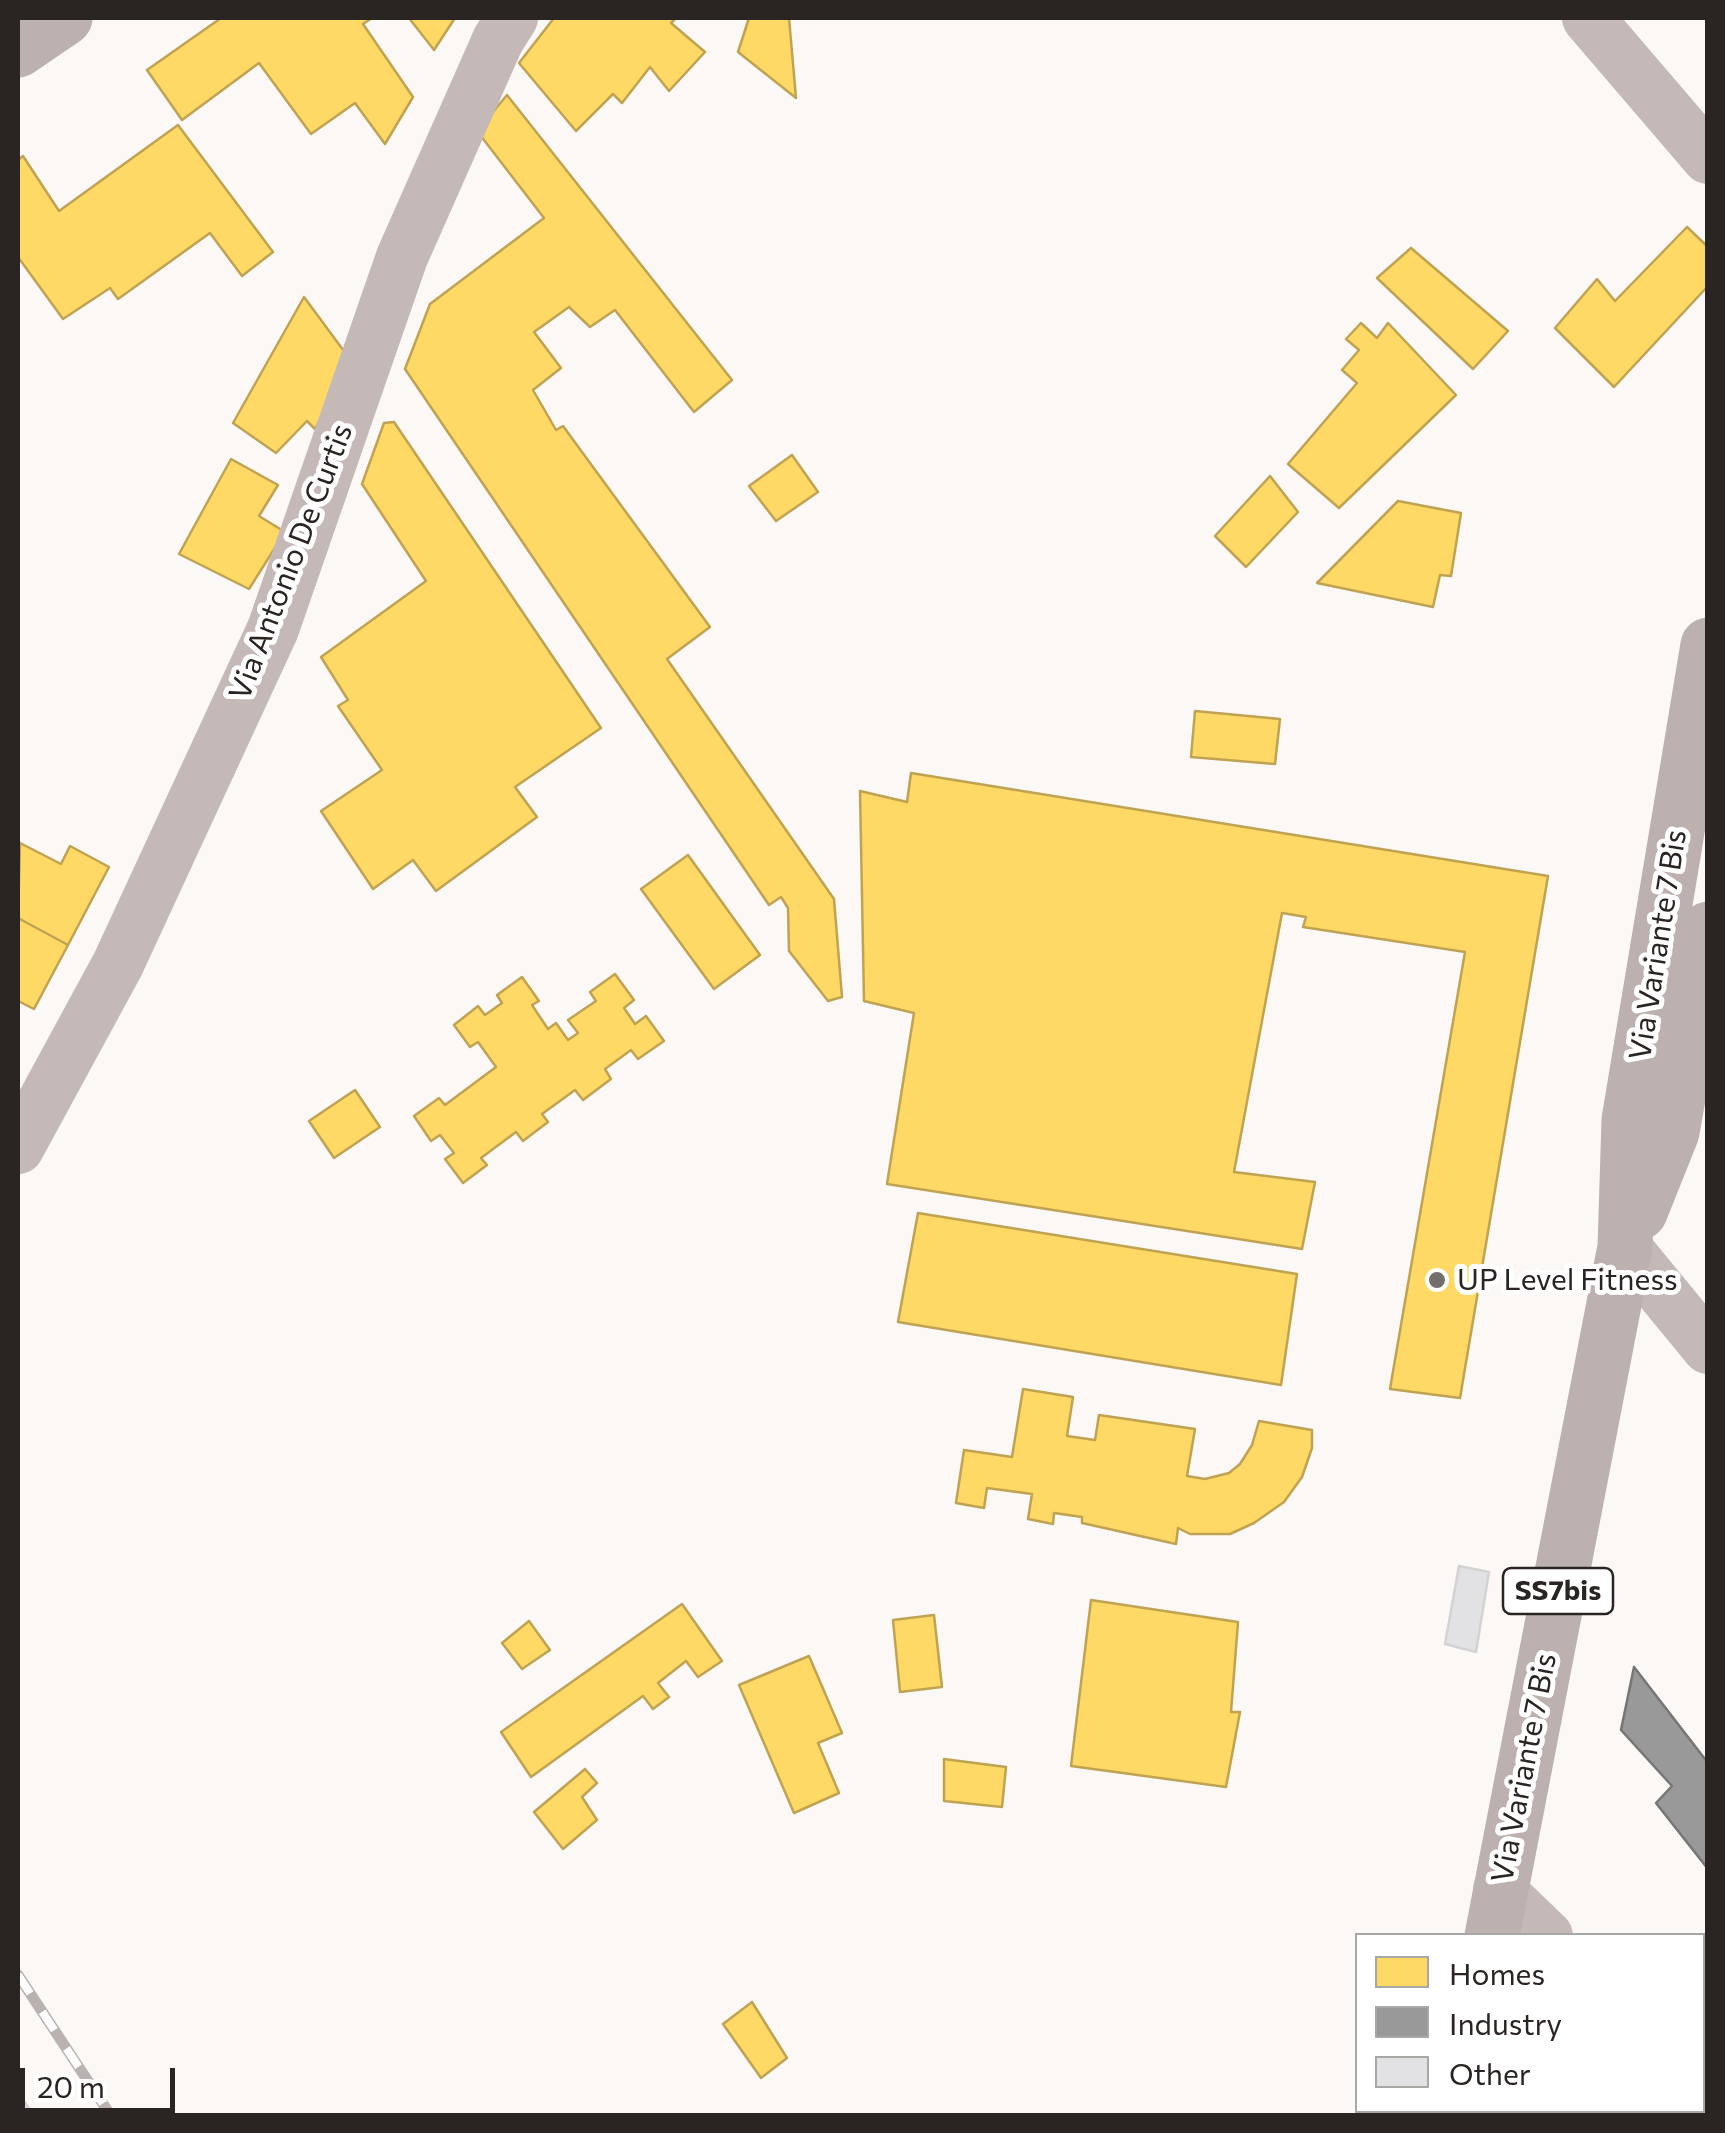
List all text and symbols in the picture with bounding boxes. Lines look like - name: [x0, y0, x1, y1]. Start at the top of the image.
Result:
- street label: Via Antonio De Curtis: [222, 419, 360, 705]
- street label: Via Variante 7 Bis: [1622, 827, 1694, 1063]
- place label: UP Level Fitness: [1457, 1262, 1678, 1298]
- marker: UP Level Fitness: [1426, 1269, 1448, 1291]
- road number: SS7bis: [1503, 1568, 1613, 1614]
- street label: Via Variante 7 Bis: [1484, 1650, 1564, 1886]
- legend: [1355, 1933, 1705, 2113]
- text: Homes: [1449, 1954, 1545, 1991]
- text: Industry: [1449, 2004, 1562, 2041]
- scale bar: [25, 2048, 180, 2110]
- text: Other: [1449, 2054, 1531, 2091]
- text: 20 m: [37, 2067, 105, 2104]

